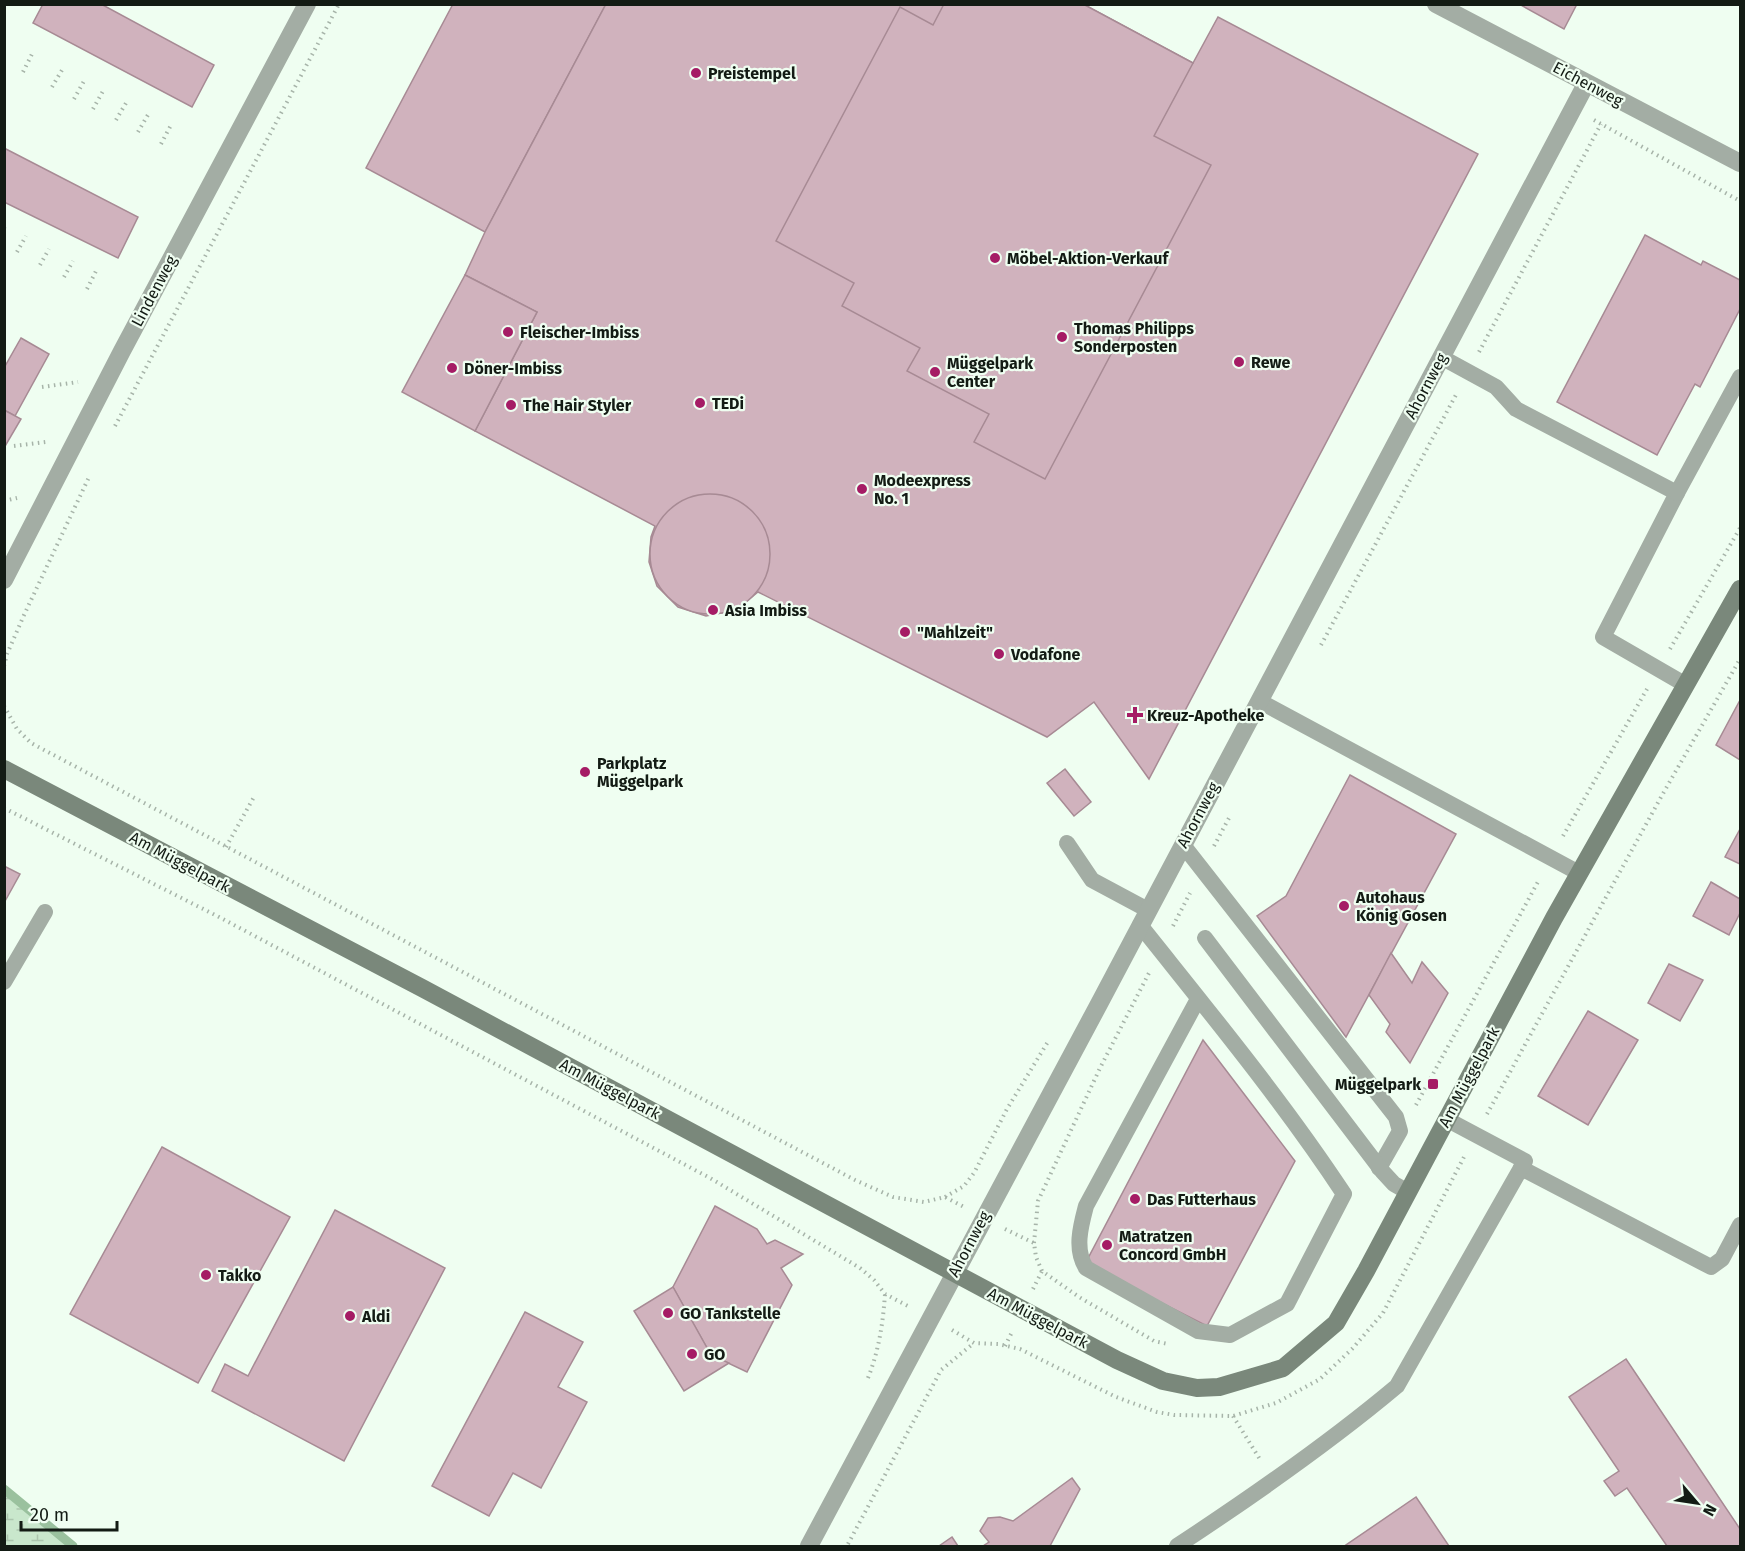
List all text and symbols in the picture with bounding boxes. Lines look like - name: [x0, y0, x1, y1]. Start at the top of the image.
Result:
- street label: Eichenweg: [1550, 58, 1627, 111]
- place label: Preistempel: [708, 64, 796, 83]
- marker: Preistempel: [689, 66, 703, 80]
- place label: Möbel-Aktion-Verkauf: [1007, 249, 1169, 268]
- street label: Lindenweg: [127, 251, 181, 330]
- marker: Möbel-Aktion-Verkauf: [988, 251, 1002, 265]
- place label: Thomas Philipps Sonderposten: [1074, 319, 1194, 356]
- place label: Fleischer-Imbiss: [520, 323, 639, 342]
- marker: Fleischer-Imbiss: [501, 325, 515, 339]
- marker: Thomas Philipps Sonderposten: [1055, 330, 1069, 344]
- street label: Ahornweg: [1401, 349, 1452, 422]
- place label: Rewe: [1251, 353, 1290, 372]
- place label: Müggelpark Center: [947, 354, 1033, 391]
- marker: Rewe: [1232, 355, 1246, 369]
- place label: Döner-Imbiss: [464, 359, 562, 378]
- marker: Döner-Imbiss: [445, 361, 459, 375]
- marker: Müggelpark Center: [928, 365, 942, 379]
- place label: TEDi: [712, 394, 744, 413]
- place label: The Hair Styler: [523, 396, 632, 415]
- marker: TEDi: [693, 396, 707, 410]
- marker: The Hair Styler: [504, 398, 518, 412]
- place label: Modeexpress No. 1: [874, 471, 971, 508]
- marker: Modeexpress No. 1: [855, 482, 869, 496]
- place label: Asia Imbiss: [724, 601, 807, 620]
- marker: Asia Imbiss: [706, 603, 720, 617]
- place label: "Mahlzeit": [917, 623, 993, 642]
- marker: "Mahlzeit": [898, 625, 912, 639]
- place label: Vodafone: [1010, 645, 1081, 664]
- marker: Vodafone: [992, 647, 1006, 661]
- place label: Kreuz-Apotheke: [1147, 706, 1264, 725]
- marker: Kreuz-Apotheke: [1128, 708, 1142, 722]
- place label: Parkplatz Müggelpark: [597, 754, 683, 791]
- marker: Parkplatz Müggelpark: [578, 765, 592, 779]
- street label: Ahornweg: [1173, 778, 1224, 851]
- street label: Am Müggelpark: [126, 828, 234, 897]
- place label: Autohaus König Gosen: [1355, 888, 1447, 925]
- marker: Autohaus König Gosen: [1337, 899, 1351, 913]
- street label: Am Müggelpark: [1435, 1023, 1504, 1131]
- street label: Am Müggelpark: [556, 1055, 664, 1124]
- place label: Müggelpark: [1335, 1075, 1421, 1094]
- marker: Müggelpark: [1426, 1077, 1440, 1091]
- place label: Das Futterhaus: [1147, 1190, 1256, 1209]
- marker: Das Futterhaus: [1128, 1192, 1142, 1206]
- street label: Ahornweg: [944, 1207, 995, 1280]
- place label: Matratzen Concord GmbH: [1119, 1227, 1227, 1264]
- marker: Matratzen Concord GmbH: [1100, 1238, 1114, 1252]
- place label: Takko: [218, 1266, 261, 1285]
- marker: Takko: [199, 1268, 213, 1282]
- street label: Am Müggelpark: [984, 1284, 1092, 1353]
- place label: GO Tankstelle: [680, 1304, 781, 1323]
- marker: GO Tankstelle: [661, 1306, 675, 1320]
- place label: Aldi: [361, 1307, 390, 1326]
- marker: Aldi: [343, 1309, 357, 1323]
- place label: GO: [704, 1345, 725, 1364]
- marker: GO: [685, 1347, 699, 1361]
- north arrow: [1667, 1473, 1727, 1533]
- scale bar: [21, 1494, 117, 1532]
- text: N: [1699, 1501, 1721, 1519]
- text: 20 m: [30, 1504, 69, 1526]

